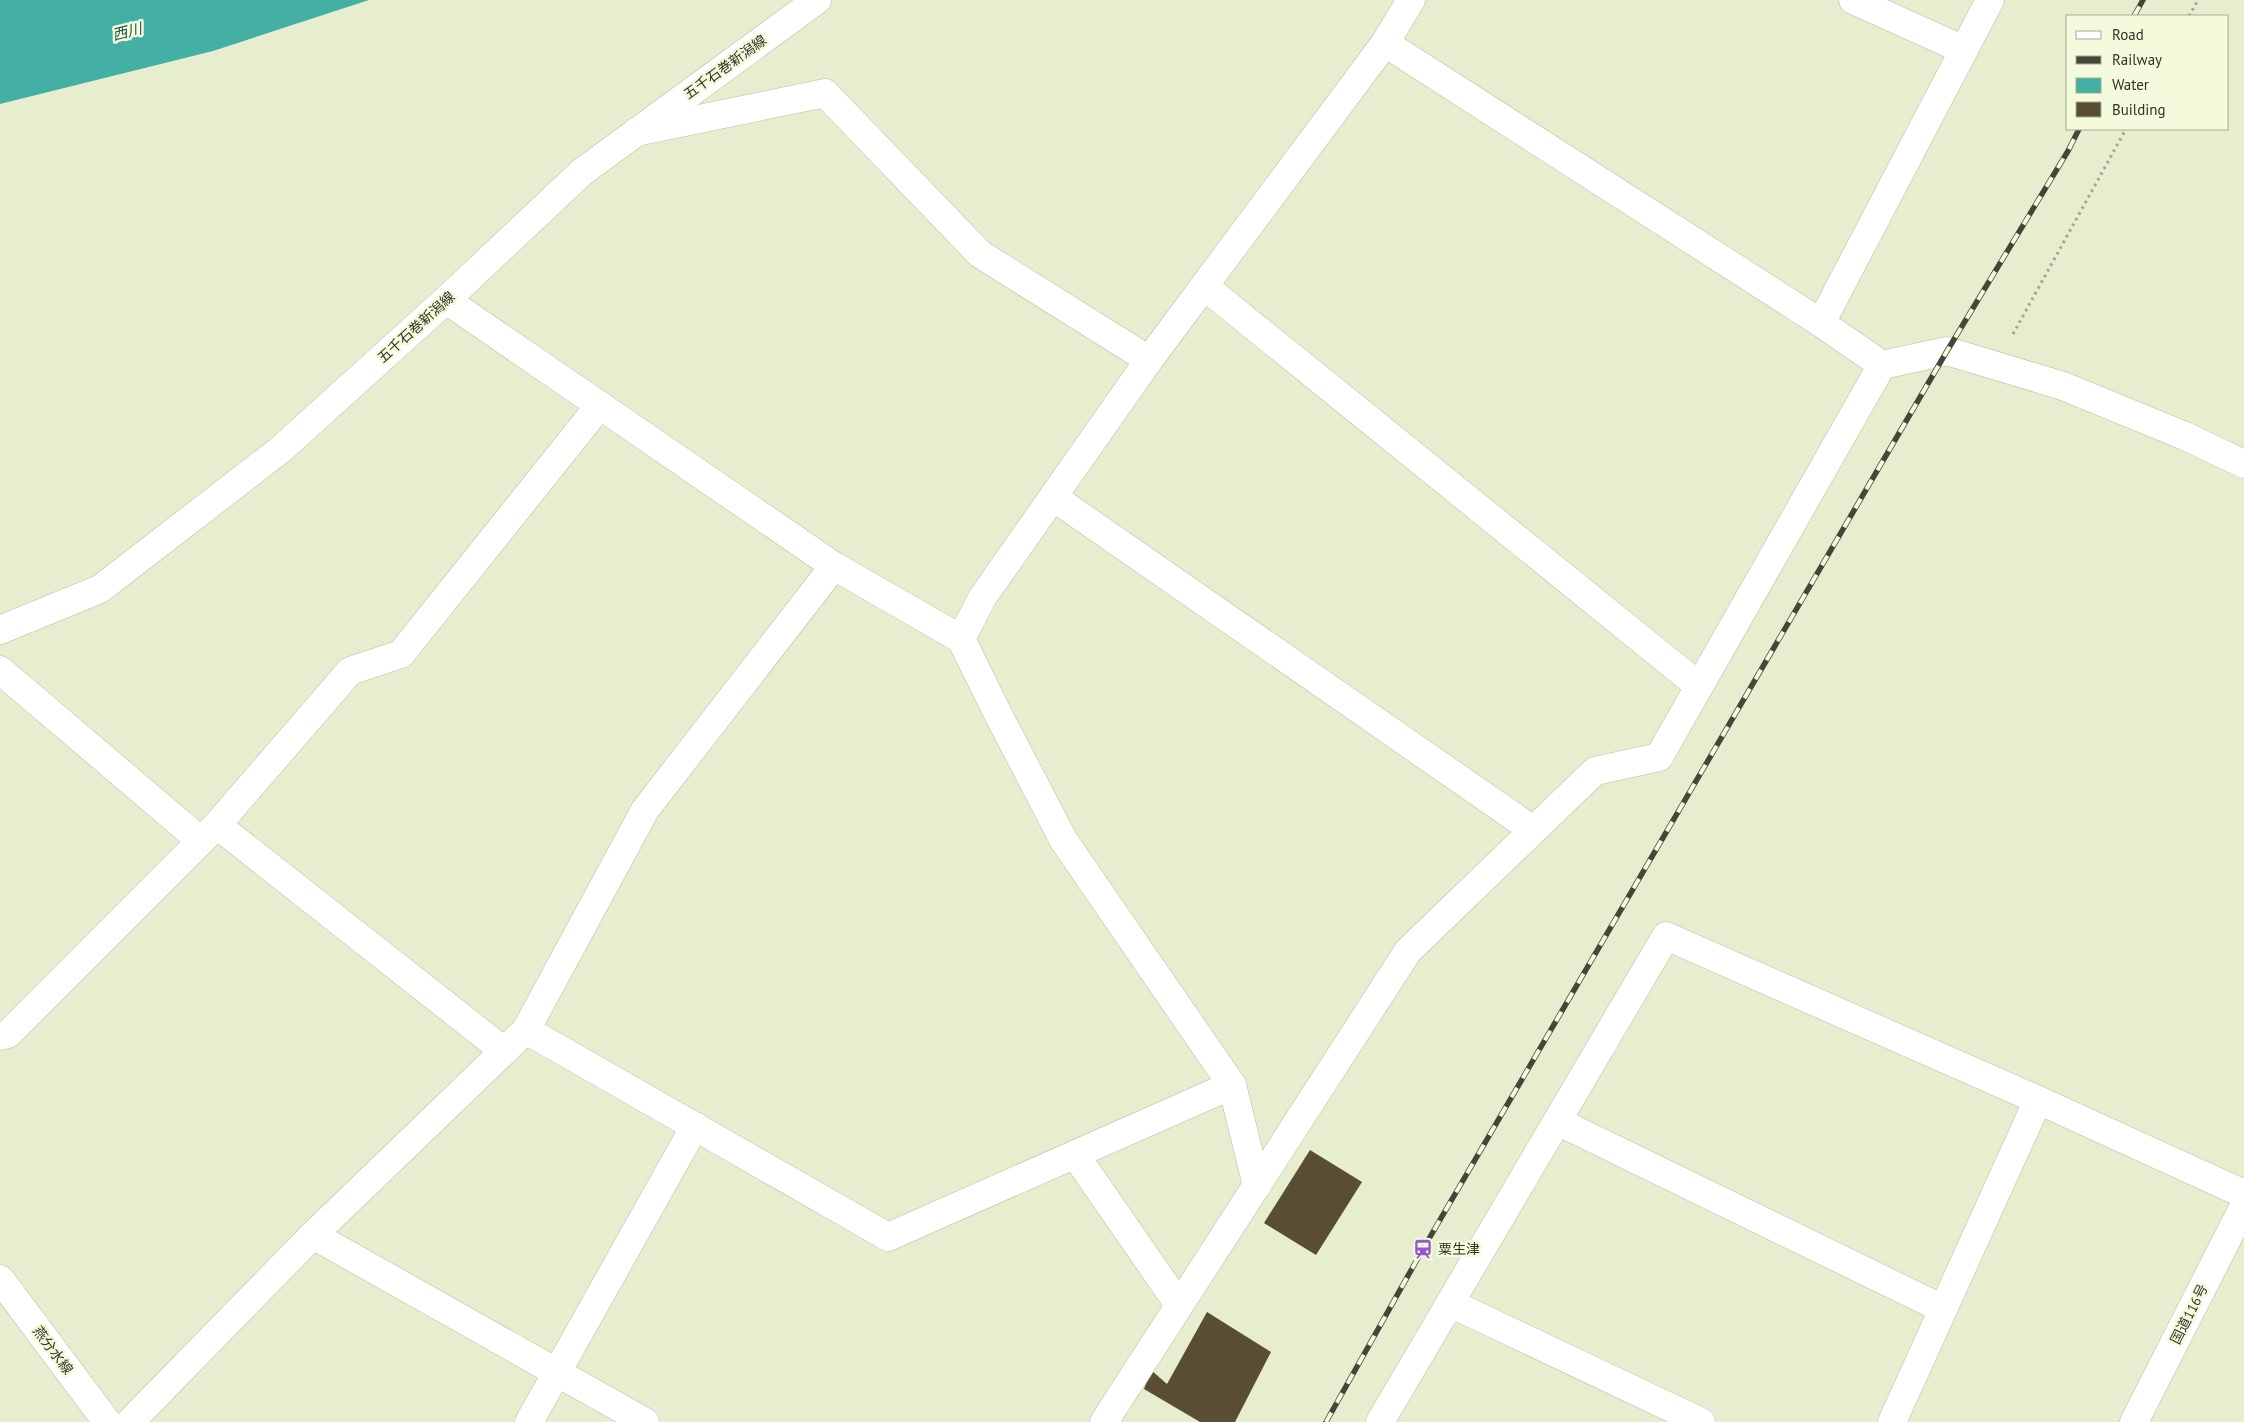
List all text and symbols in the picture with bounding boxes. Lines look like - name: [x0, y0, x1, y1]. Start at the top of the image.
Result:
- legend: [2066, 15, 2229, 130]
- water label: 西川: [110, 18, 146, 44]
- text: Road: [2112, 25, 2144, 44]
- street label: 五千石巻新潟線: [680, 31, 770, 103]
- text: Railway: [2112, 50, 2162, 69]
- text: Water: [2112, 75, 2149, 94]
- text: Building: [2112, 100, 2166, 119]
- street label: 五千石巻新潟線: [374, 288, 458, 366]
- station icon: 粟生津: [1412, 1238, 1434, 1260]
- place label: 粟生津: [1438, 1240, 1480, 1258]
- street label: 国道116号: [2166, 1281, 2212, 1347]
- street label: 燕分水線: [29, 1322, 77, 1378]

